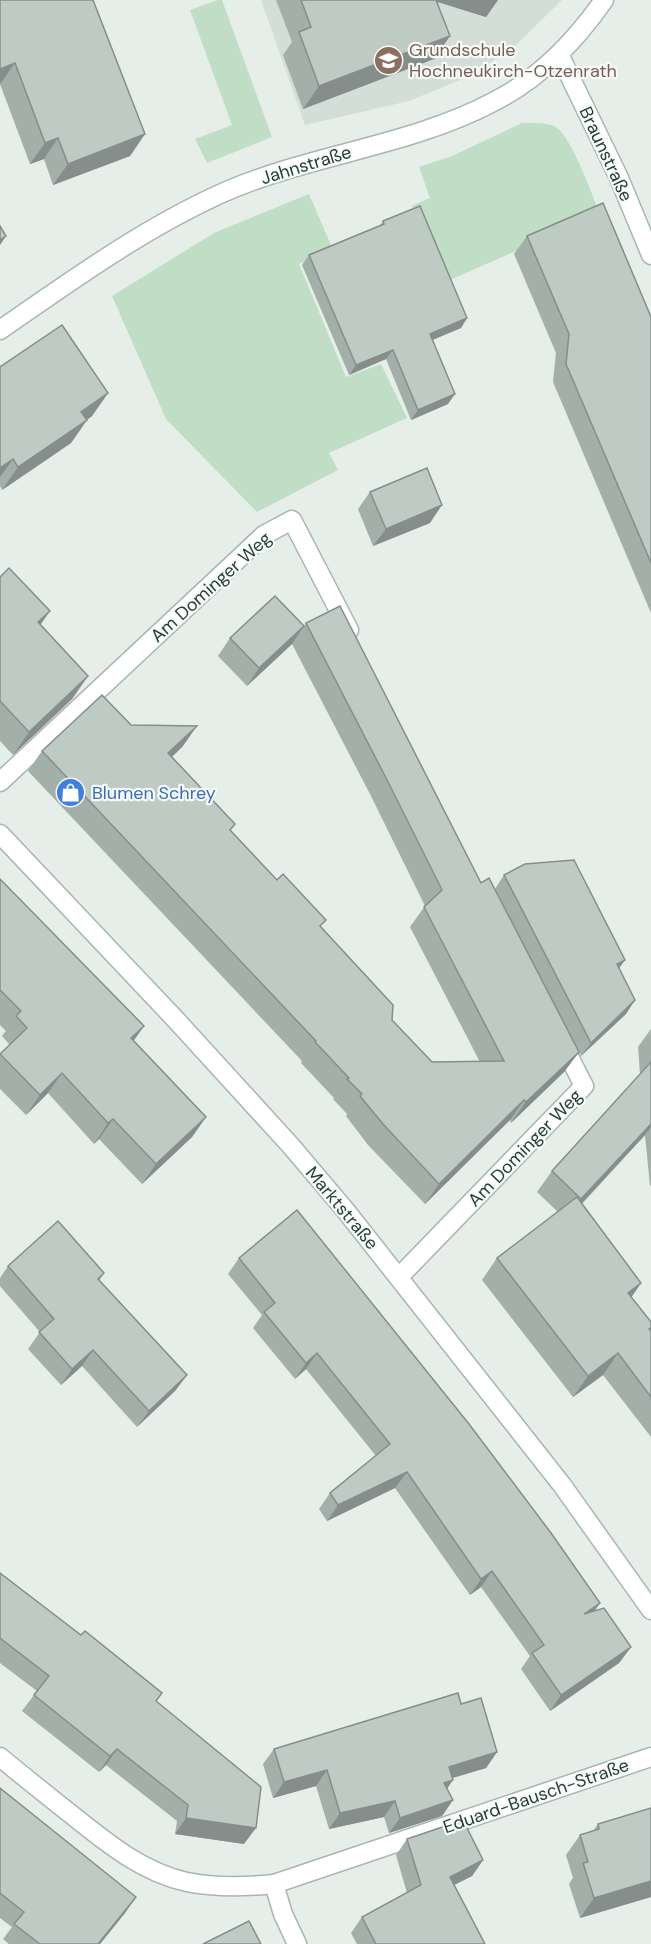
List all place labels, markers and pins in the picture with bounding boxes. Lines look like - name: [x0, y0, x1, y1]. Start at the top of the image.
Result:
- place label: Grundschule Hochneukirch-Otzenrath: [409, 38, 617, 83]
- school or university icon: Grundschule Hochneukirch-Otzenrath: [372, 44, 404, 76]
- shop icon: Blumen Schrey: [55, 777, 87, 809]
- place label: Blumen Schrey: [92, 781, 216, 805]

